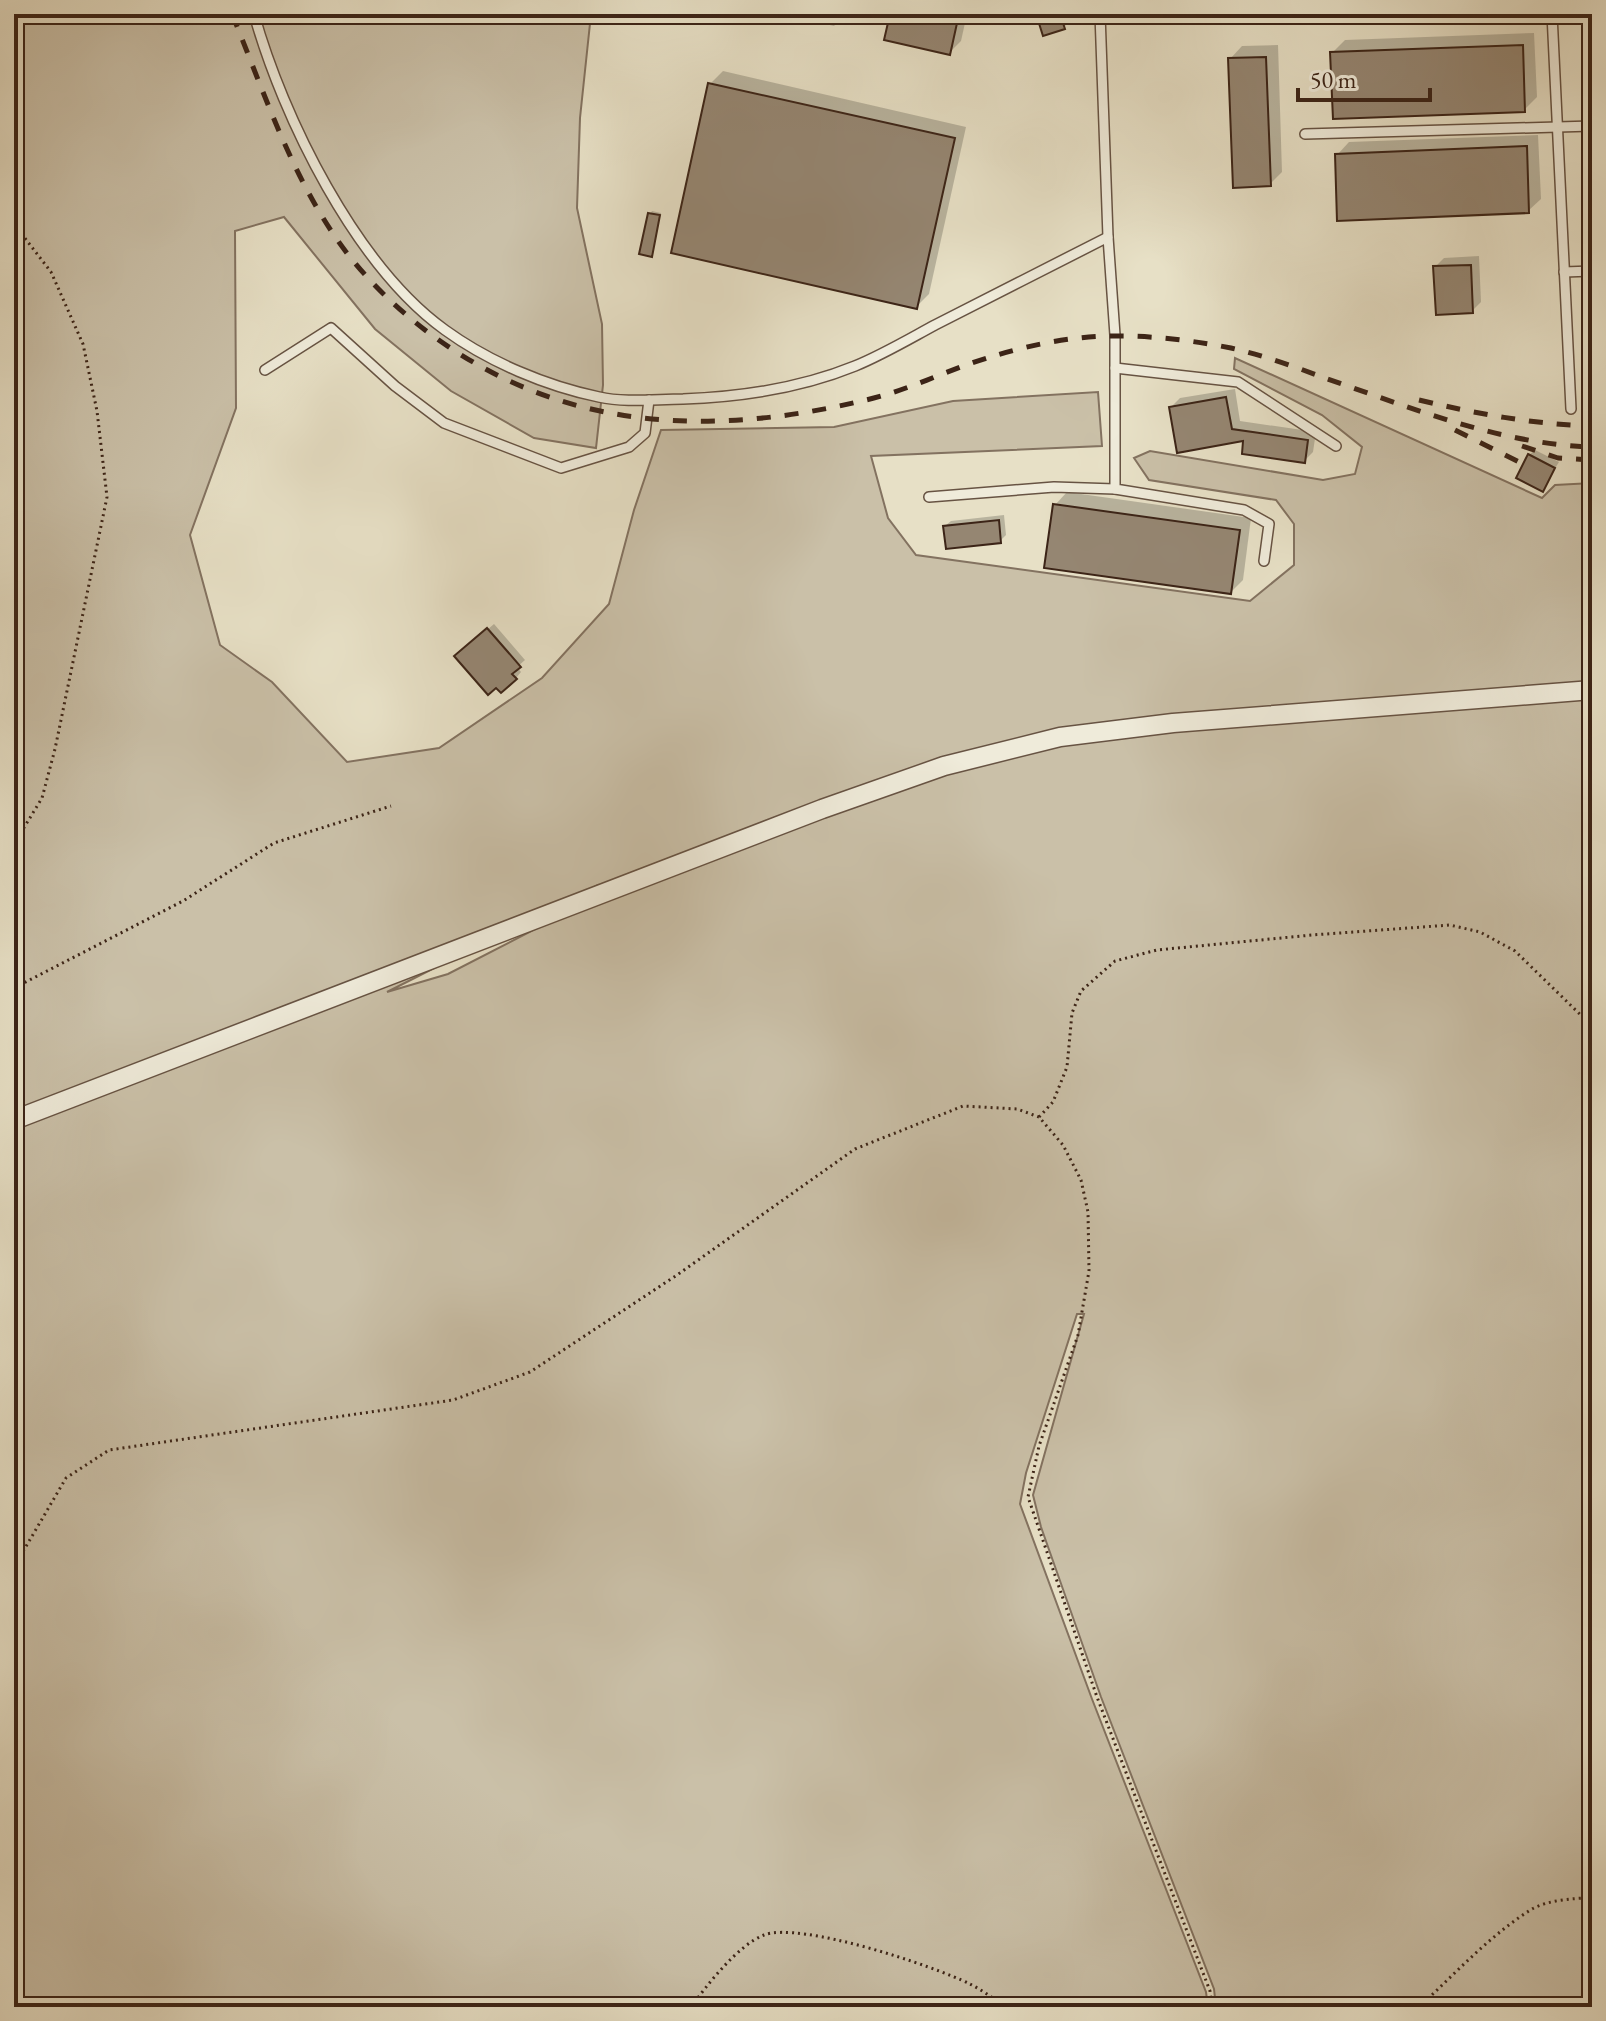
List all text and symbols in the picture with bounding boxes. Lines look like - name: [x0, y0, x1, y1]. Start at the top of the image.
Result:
- scale bar: [1298, 52, 1430, 102]
- text: 50 m: [1310, 64, 1357, 95]

